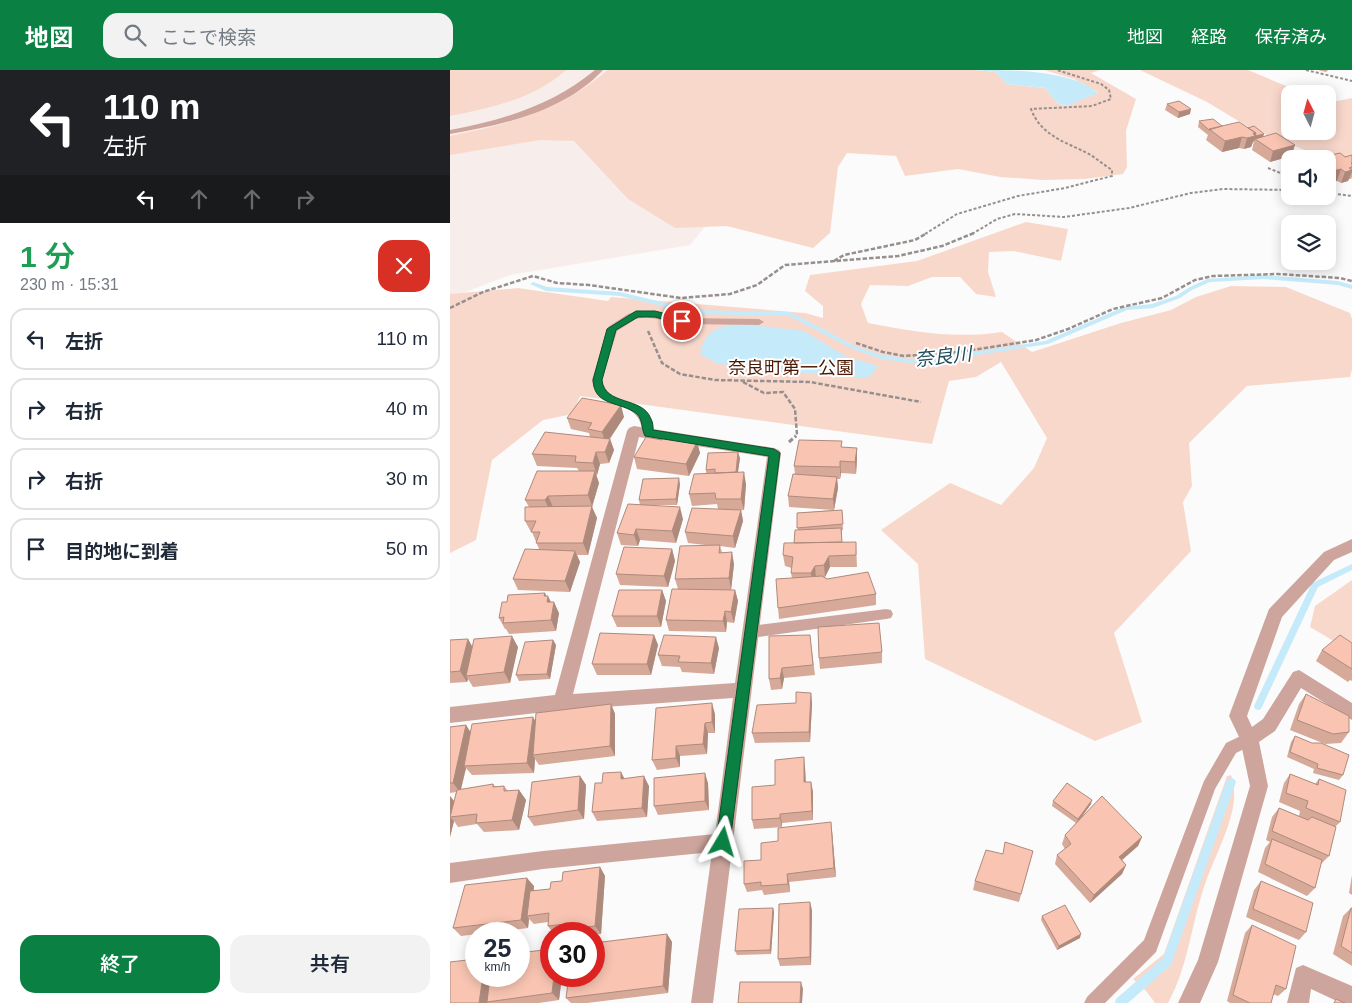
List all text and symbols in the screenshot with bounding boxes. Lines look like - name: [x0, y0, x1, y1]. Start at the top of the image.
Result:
- search box: [103, 13, 453, 58]
- icon: search: [121, 21, 149, 49]
- text: 地図: [25, 24, 73, 51]
- text: ここで検索: [161, 27, 256, 48]
- text: 地図: [1127, 27, 1163, 47]
- text: 経路: [1191, 27, 1227, 47]
- text: 保存済み: [1255, 27, 1327, 47]
- north arrow: [1281, 85, 1336, 140]
- map controls: [1281, 85, 1336, 270]
- text: 110 m: [103, 87, 200, 126]
- icon: left: [20, 90, 85, 155]
- text: 左折: [103, 134, 147, 159]
- button: sound: [1281, 150, 1336, 205]
- icon: left: [132, 185, 160, 213]
- icon: ahead: [185, 185, 213, 213]
- icon: ahead: [238, 185, 266, 213]
- icon: right: [291, 185, 319, 213]
- button: layers: [1281, 215, 1336, 270]
- text: 1 分: [20, 240, 75, 273]
- button: close: [378, 240, 430, 292]
- text: 230 m · 15:31: [20, 276, 119, 293]
- pin: [661, 300, 703, 342]
- icon: arrive: [668, 307, 696, 335]
- icon: left: [22, 325, 50, 353]
- text: 110 m: [377, 328, 428, 349]
- text: 左折: [65, 331, 103, 352]
- water label: 奈良川: [914, 343, 974, 370]
- park label: 奈良町第一公園: [728, 358, 854, 378]
- icon: right: [22, 395, 50, 423]
- text: 40 m: [386, 398, 428, 419]
- text: 右折: [65, 401, 103, 422]
- icon: right: [22, 465, 50, 493]
- text: 30 m: [386, 468, 428, 489]
- text: 右折: [65, 471, 103, 492]
- icon: arrive: [22, 535, 50, 563]
- text: 50 m: [386, 538, 428, 559]
- text: 目的地に到着: [65, 541, 179, 562]
- position arrow: [696, 815, 748, 867]
- speed limit sign: 30: [540, 922, 605, 987]
- text: 25: [484, 934, 511, 962]
- button: 終了: [20, 935, 220, 993]
- button: 共有: [230, 935, 430, 993]
- text: km/h: [484, 960, 511, 974]

